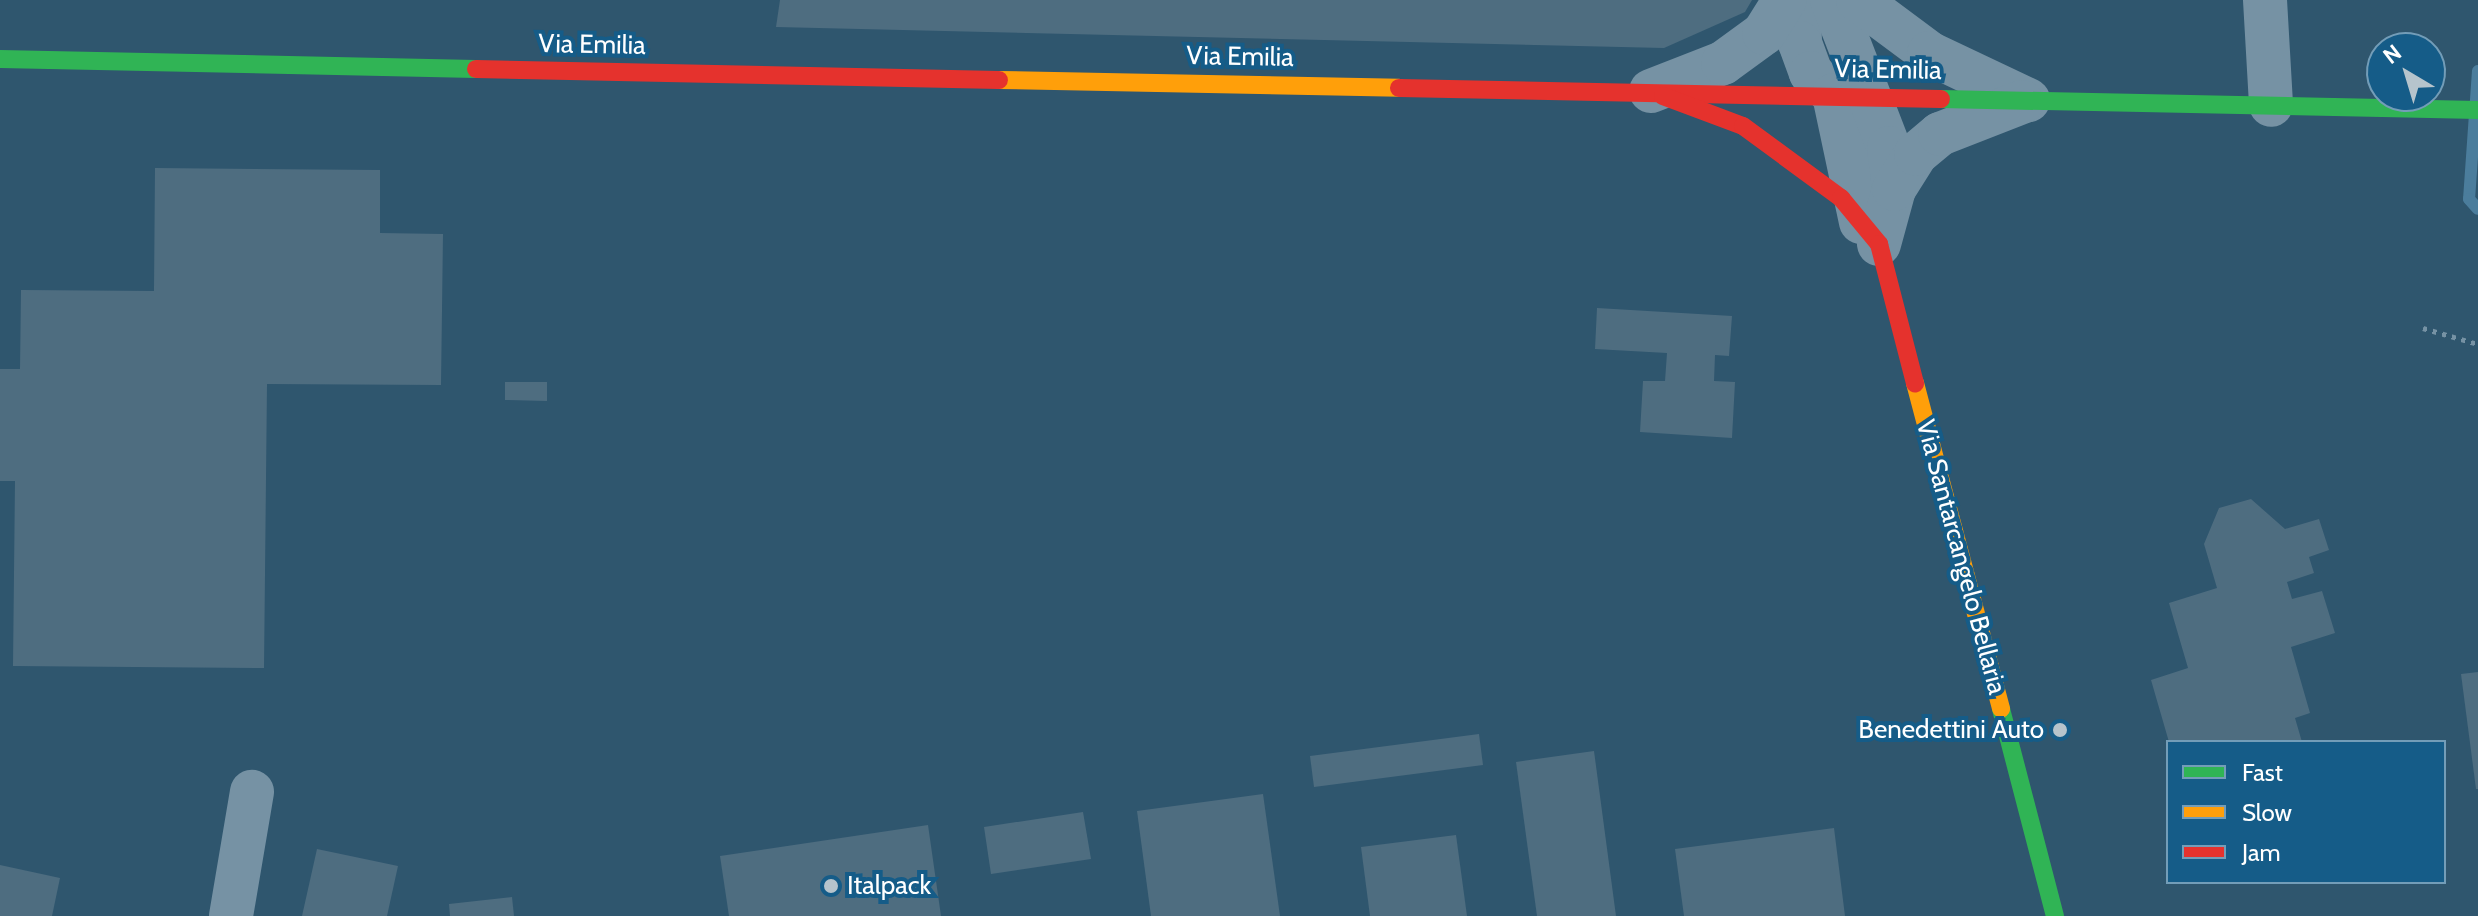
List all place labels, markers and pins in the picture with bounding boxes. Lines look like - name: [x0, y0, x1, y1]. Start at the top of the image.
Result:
- place label: Benedettini Auto: [1858, 714, 2044, 746]
- marker: Benedettini Auto: [2051, 721, 2069, 739]
- place label: Italpack: [847, 870, 931, 902]
- marker: Italpack: [822, 877, 840, 895]

